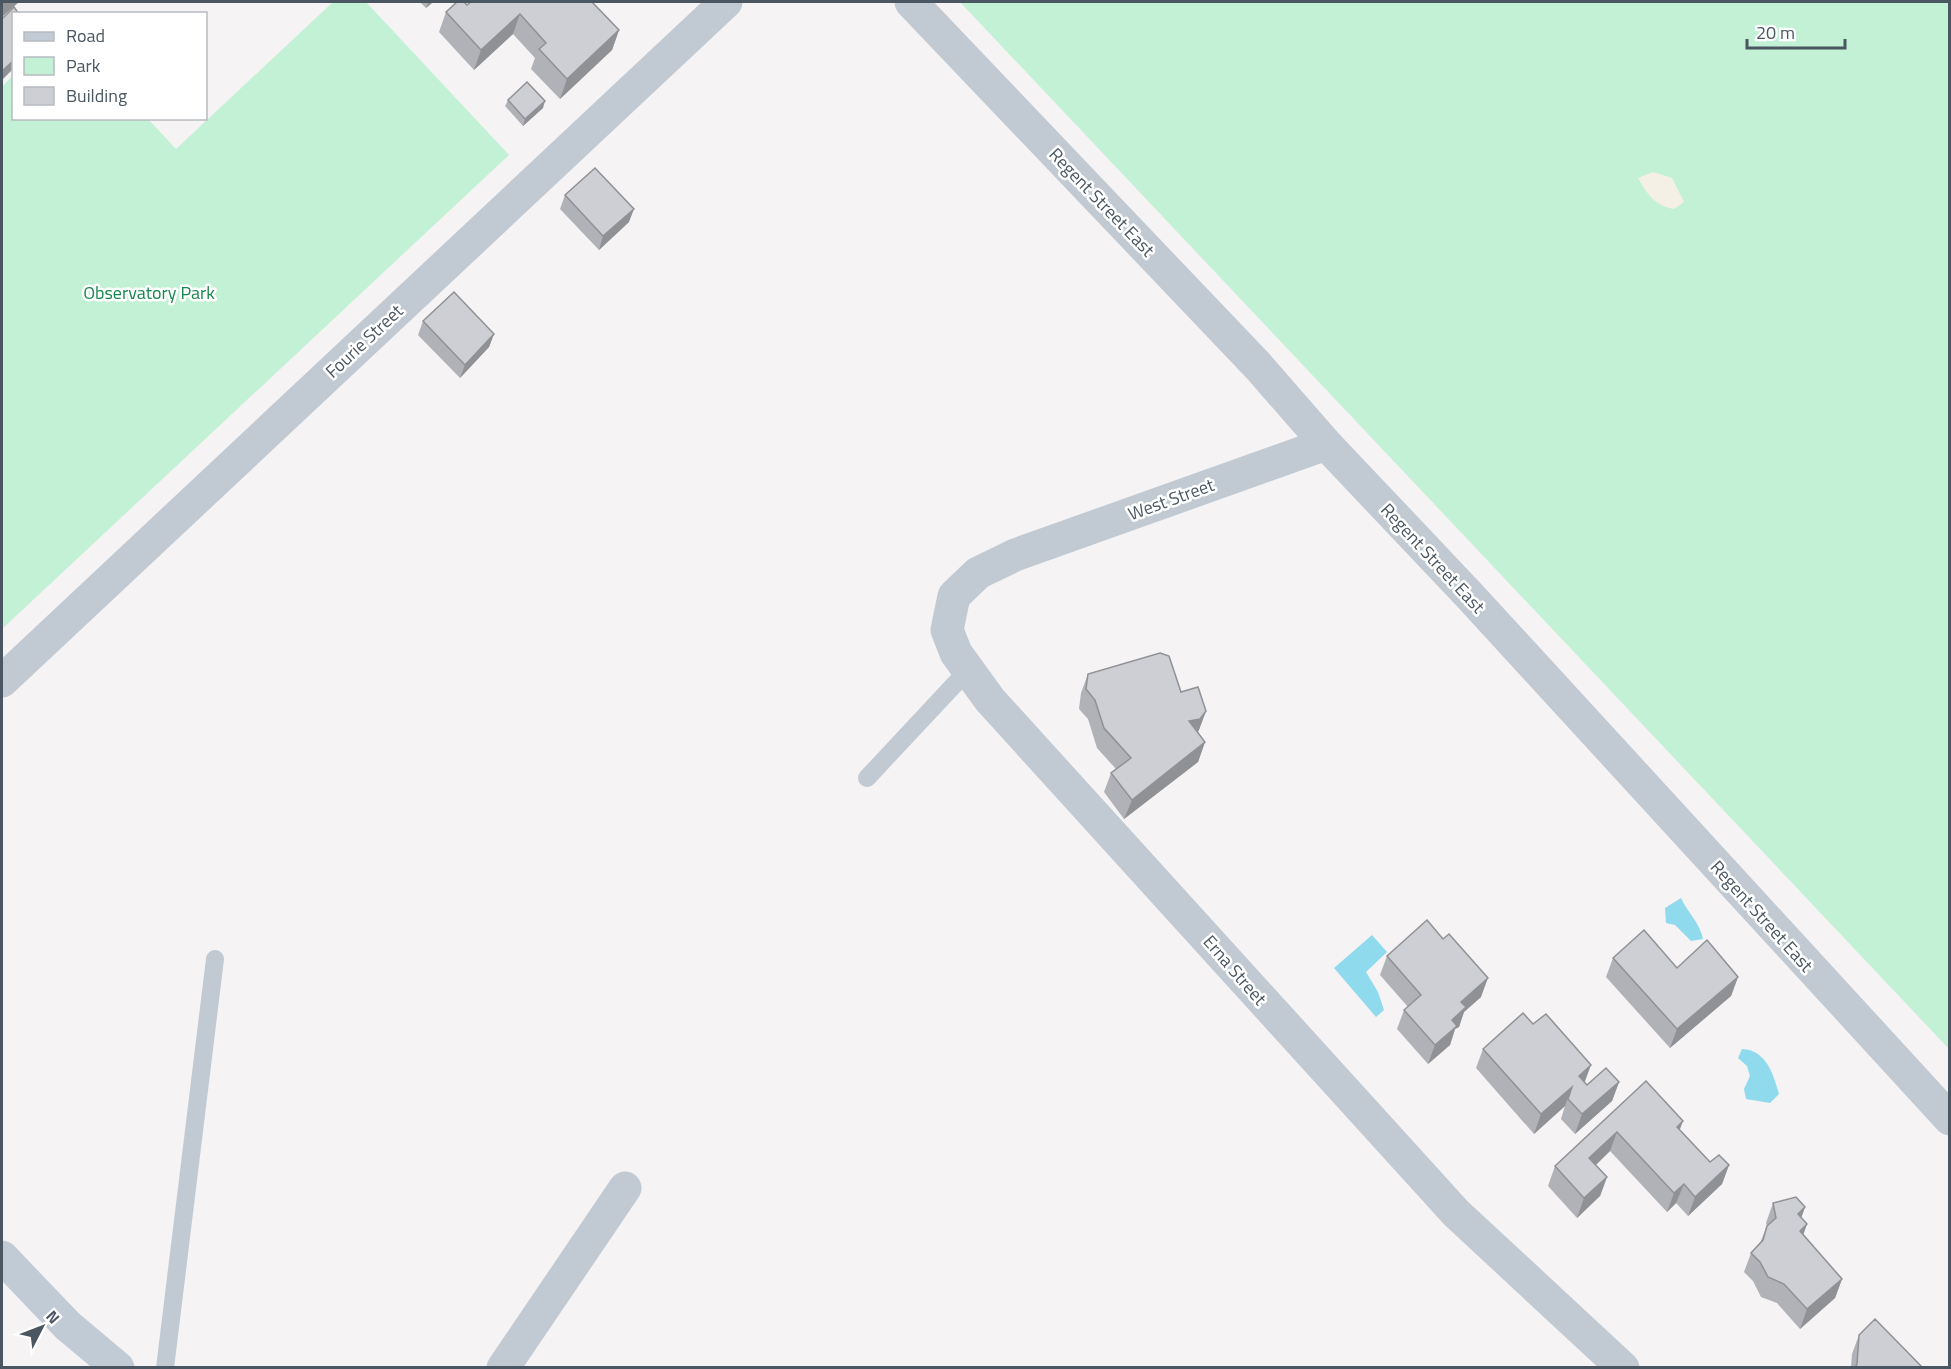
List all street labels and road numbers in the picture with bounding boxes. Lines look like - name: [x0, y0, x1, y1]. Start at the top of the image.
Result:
- street label: Regent Street East: [1043, 141, 1162, 263]
- street label: Fourie Street: [319, 297, 409, 384]
- street label: West Street: [1124, 471, 1218, 527]
- street label: Regent Street East: [1375, 497, 1492, 620]
- street label: Regent Street East: [1704, 854, 1820, 978]
- street label: Erna Street: [1197, 929, 1274, 1012]

